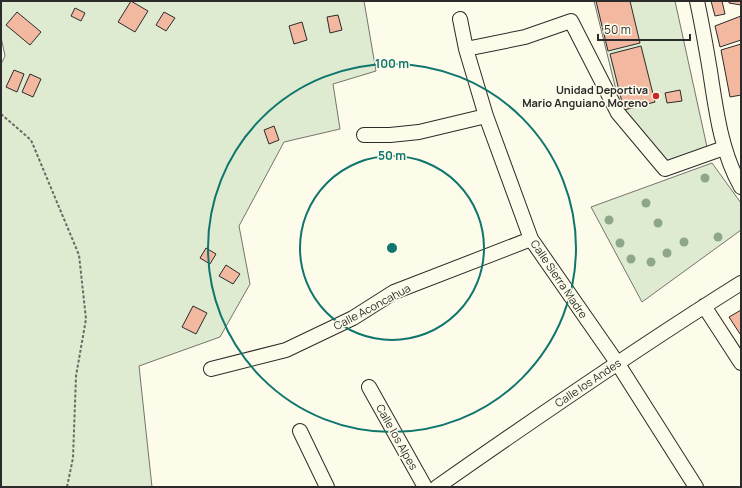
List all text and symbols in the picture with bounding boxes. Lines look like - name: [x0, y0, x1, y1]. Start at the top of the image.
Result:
- scale bar: [598, 16, 690, 42]
- text: 50 m: [604, 21, 631, 38]
- text: 100 m: [375, 55, 409, 72]
- place label: Unidad Deportiva Mario Anguiano Moreno: [522, 82, 648, 110]
- marker: Unidad Deportiva Mario Anguiano Moreno: [651, 91, 661, 101]
- text: 50 m: [378, 147, 406, 164]
- street label: Calle Sierra Madre: [528, 237, 592, 321]
- centre of rings: [385, 241, 399, 255]
- street label: Calle Aconcahua: [331, 280, 413, 333]
- street label: Calle los Andes: [552, 355, 624, 410]
- street label: Calle los Alpes: [373, 401, 422, 473]

